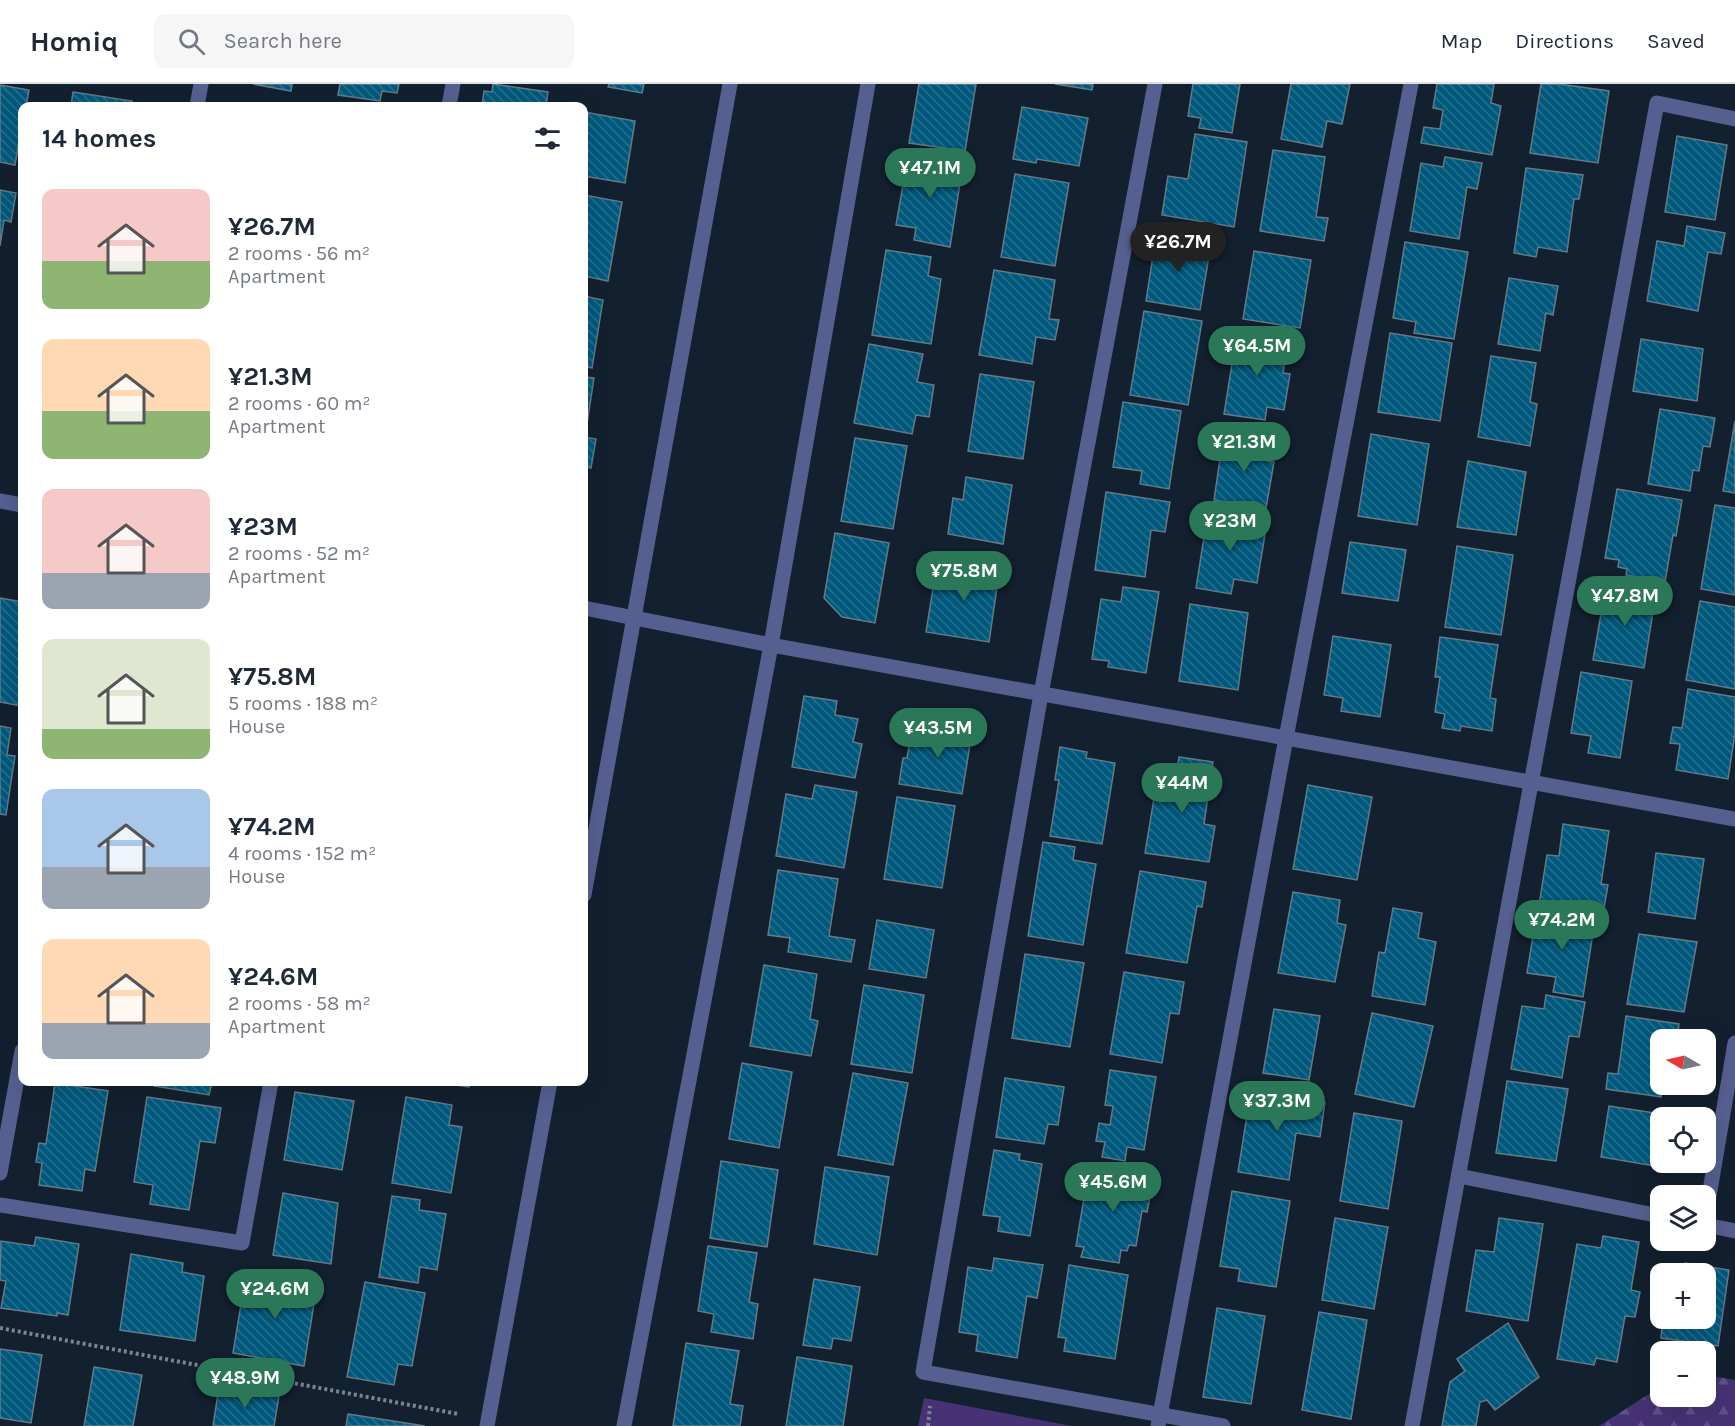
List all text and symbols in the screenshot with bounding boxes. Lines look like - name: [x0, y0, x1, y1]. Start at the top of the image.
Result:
- search box: [154, 14, 574, 68]
- text: Homiq: [30, 25, 118, 58]
- icon: search: [175, 25, 208, 58]
- text: Search here: [223, 28, 342, 54]
- text: Map: [1441, 29, 1482, 53]
- text: Directions: [1515, 29, 1614, 53]
- text: Saved: [1647, 29, 1705, 53]
- icon: filters: [531, 122, 564, 155]
- text: 14 homes: [42, 123, 156, 154]
- pin: ¥47.1M: [881, 148, 979, 199]
- text: ¥47.1M: [899, 156, 961, 179]
- text: ¥26.7M: [228, 211, 316, 242]
- icon: home: [90, 213, 162, 285]
- pin: ¥26.7M: [1129, 222, 1227, 273]
- text: ¥26.7M: [1144, 230, 1212, 253]
- text: 2 rooms · 56 m²: [228, 242, 370, 265]
- text: Apartment: [228, 265, 326, 288]
- pin: ¥64.5M: [1208, 326, 1306, 377]
- text: ¥64.5M: [1222, 334, 1292, 357]
- text: ¥21.3M: [228, 361, 313, 392]
- icon: home: [90, 363, 162, 435]
- text: 2 rooms · 60 m²: [228, 392, 371, 415]
- text: Apartment: [228, 415, 326, 438]
- pin: ¥21.3M: [1195, 422, 1293, 473]
- text: ¥21.3M: [1211, 430, 1277, 453]
- pin: ¥23M: [1194, 501, 1266, 552]
- text: ¥23M: [1203, 509, 1257, 532]
- text: ¥23M: [228, 511, 298, 542]
- icon: home: [90, 513, 162, 585]
- text: 2 rooms · 52 m²: [228, 542, 370, 565]
- pin: ¥75.8M: [915, 551, 1013, 602]
- text: ¥75.8M: [930, 559, 998, 582]
- text: Apartment: [228, 565, 326, 588]
- pin: ¥47.8M: [1576, 576, 1674, 627]
- text: ¥47.8M: [1591, 584, 1659, 607]
- text: ¥75.8M: [228, 661, 316, 692]
- icon: home: [90, 663, 162, 735]
- text: 5 rooms · 188 m²: [228, 692, 378, 715]
- pin: ¥43.5M: [889, 708, 987, 759]
- text: House: [228, 715, 285, 738]
- text: ¥43.5M: [903, 716, 973, 739]
- pin: ¥44M: [1146, 763, 1218, 814]
- text: ¥44M: [1155, 771, 1209, 794]
- text: ¥74.2M: [228, 811, 316, 842]
- icon: home: [90, 813, 162, 885]
- text: 4 rooms · 152 m²: [228, 842, 376, 865]
- text: House: [228, 865, 285, 888]
- pin: ¥74.2M: [1513, 900, 1611, 951]
- text: ¥74.2M: [1528, 908, 1596, 931]
- text: ¥24.6M: [228, 961, 319, 992]
- icon: home: [90, 963, 162, 1035]
- text: 2 rooms · 58 m²: [228, 992, 371, 1015]
- text: Apartment: [228, 1015, 326, 1038]
- north arrow: [1650, 1029, 1716, 1095]
- map controls: [1650, 1029, 1716, 1407]
- pin: ¥37.3M: [1228, 1081, 1326, 1132]
- text: ¥37.3M: [1243, 1089, 1311, 1112]
- button: locate: [1650, 1107, 1716, 1173]
- pin: ¥45.6M: [1064, 1162, 1162, 1213]
- text: ¥45.6M: [1078, 1170, 1148, 1193]
- button: layers: [1650, 1185, 1716, 1251]
- button: +: [1650, 1263, 1716, 1329]
- pin: ¥24.6M: [226, 1269, 324, 1320]
- text: ¥24.6M: [240, 1277, 310, 1300]
- button: −: [1650, 1341, 1716, 1407]
- pin: ¥48.9M: [196, 1358, 294, 1409]
- text: ¥48.9M: [210, 1366, 280, 1389]

